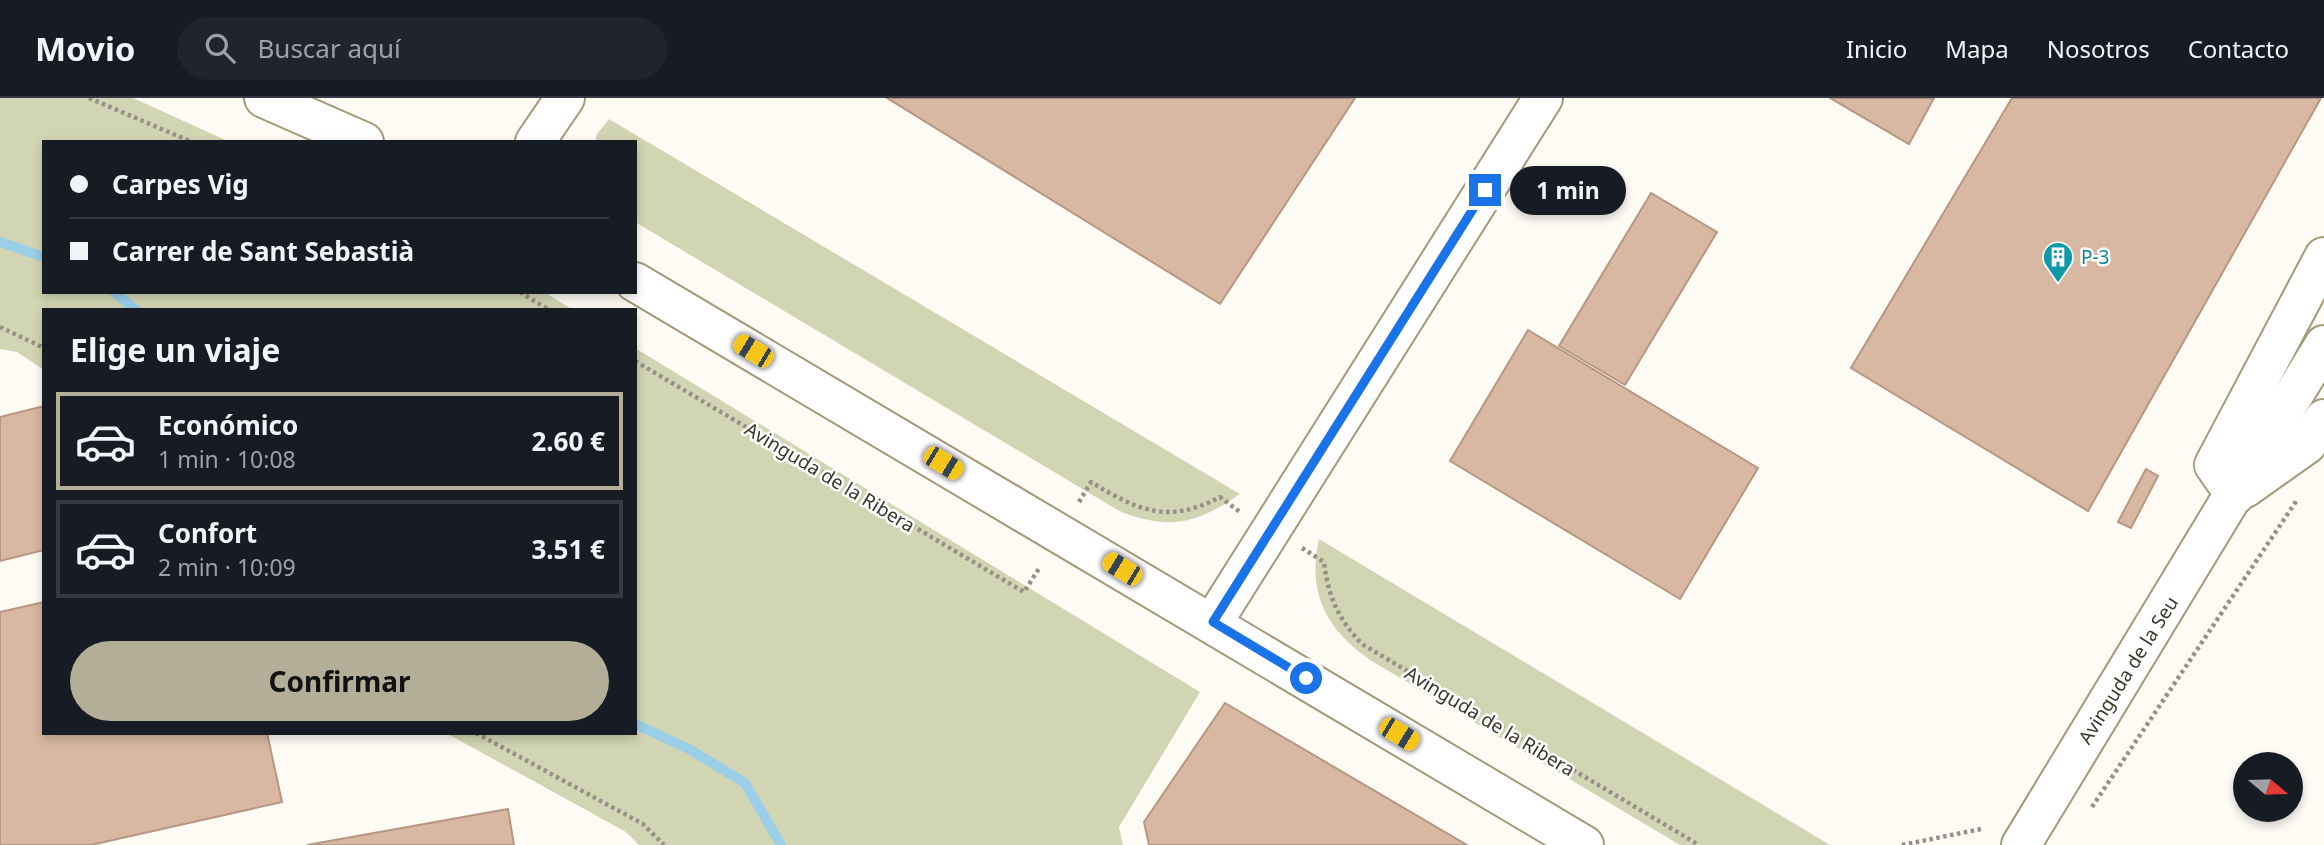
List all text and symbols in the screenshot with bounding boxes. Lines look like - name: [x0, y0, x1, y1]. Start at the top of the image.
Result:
- search box: [177, 17, 667, 80]
- text: Movio: [35, 26, 135, 71]
- icon: search: [201, 29, 239, 67]
- text: Buscar aquí: [257, 30, 401, 66]
- text: Inicio: [1846, 32, 1907, 65]
- text: Mapa: [1945, 32, 2009, 65]
- text: Nosotros: [2047, 32, 2150, 65]
- text: Contacto: [2188, 32, 2289, 65]
- text: Carpes Vig: [112, 166, 249, 202]
- callout: 1 min: [1510, 166, 1625, 214]
- route end: [1469, 174, 1501, 206]
- text: 1 min: [1536, 174, 1600, 206]
- text: Carrer de Sant Sebastià: [112, 233, 414, 269]
- building icon: P-3: [2041, 240, 2075, 284]
- place label: P-3: [2081, 244, 2109, 270]
- text: Elige un viaje: [70, 328, 280, 371]
- car: [730, 331, 777, 371]
- text: Económico: [158, 407, 298, 443]
- icon: car: [74, 410, 137, 473]
- street label: Avinguda de la Ribera: [740, 416, 920, 538]
- text: 2.60 €: [531, 423, 605, 459]
- text: 1 min · 10:08: [158, 443, 296, 475]
- car: [920, 443, 967, 483]
- text: Confort: [158, 515, 257, 551]
- icon: car: [74, 518, 137, 581]
- text: 3.51 €: [531, 531, 605, 567]
- car: [1099, 549, 1146, 589]
- text: 2 min · 10:09: [158, 551, 296, 583]
- street label: Avinguda de la Seu: [2072, 591, 2184, 749]
- button: Confirmar: [70, 641, 609, 721]
- street label: Avinguda de la Ribera: [1400, 660, 1580, 782]
- route start: [1290, 662, 1322, 694]
- car: [1376, 714, 1423, 754]
- north arrow: [2233, 752, 2303, 822]
- map controls: [2233, 752, 2303, 822]

